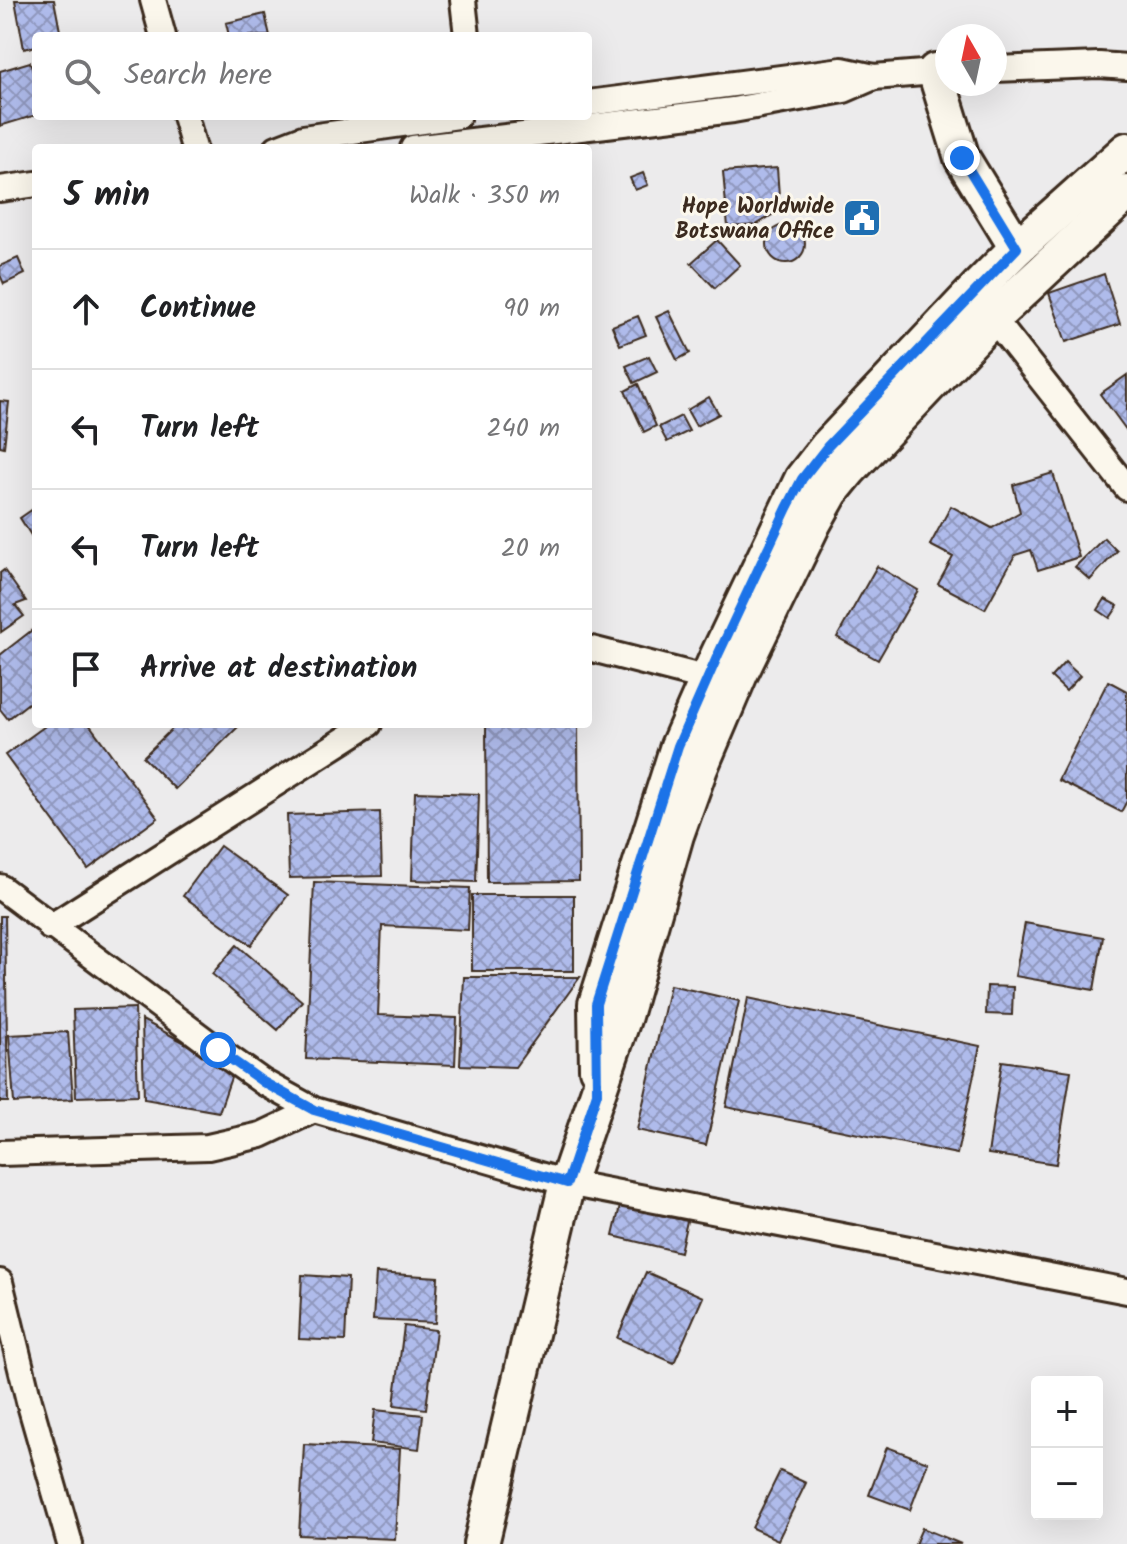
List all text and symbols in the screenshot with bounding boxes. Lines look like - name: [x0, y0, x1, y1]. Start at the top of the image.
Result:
- north arrow: [935, 24, 1007, 96]
- search box: [32, 32, 592, 120]
- text: Search here: [124, 52, 272, 100]
- icon: search: [60, 54, 104, 98]
- route end: [944, 140, 980, 176]
- text: 5 min: [64, 169, 150, 223]
- text: Walk · 350 m: [409, 175, 560, 217]
- place label: Hope Worldwide Botswana Office: [675, 190, 834, 250]
- public building icon: Hope Worldwide Botswana Office: [841, 197, 883, 239]
- text: Continue: [140, 285, 256, 333]
- icon: ahead: [64, 287, 108, 331]
- text: 90 m: [503, 288, 560, 330]
- text: Turn left: [140, 405, 259, 453]
- icon: left: [64, 407, 108, 451]
- text: 240 m: [486, 408, 560, 450]
- text: Turn left: [140, 525, 259, 573]
- icon: left: [64, 527, 108, 571]
- text: 20 m: [501, 528, 560, 570]
- text: Arrive at destination: [140, 645, 417, 693]
- icon: arrive: [64, 647, 108, 691]
- route start: [200, 1032, 236, 1068]
- map controls: [1031, 1376, 1103, 1520]
- button: +: [1031, 1376, 1103, 1448]
- button: −: [1031, 1448, 1103, 1520]

